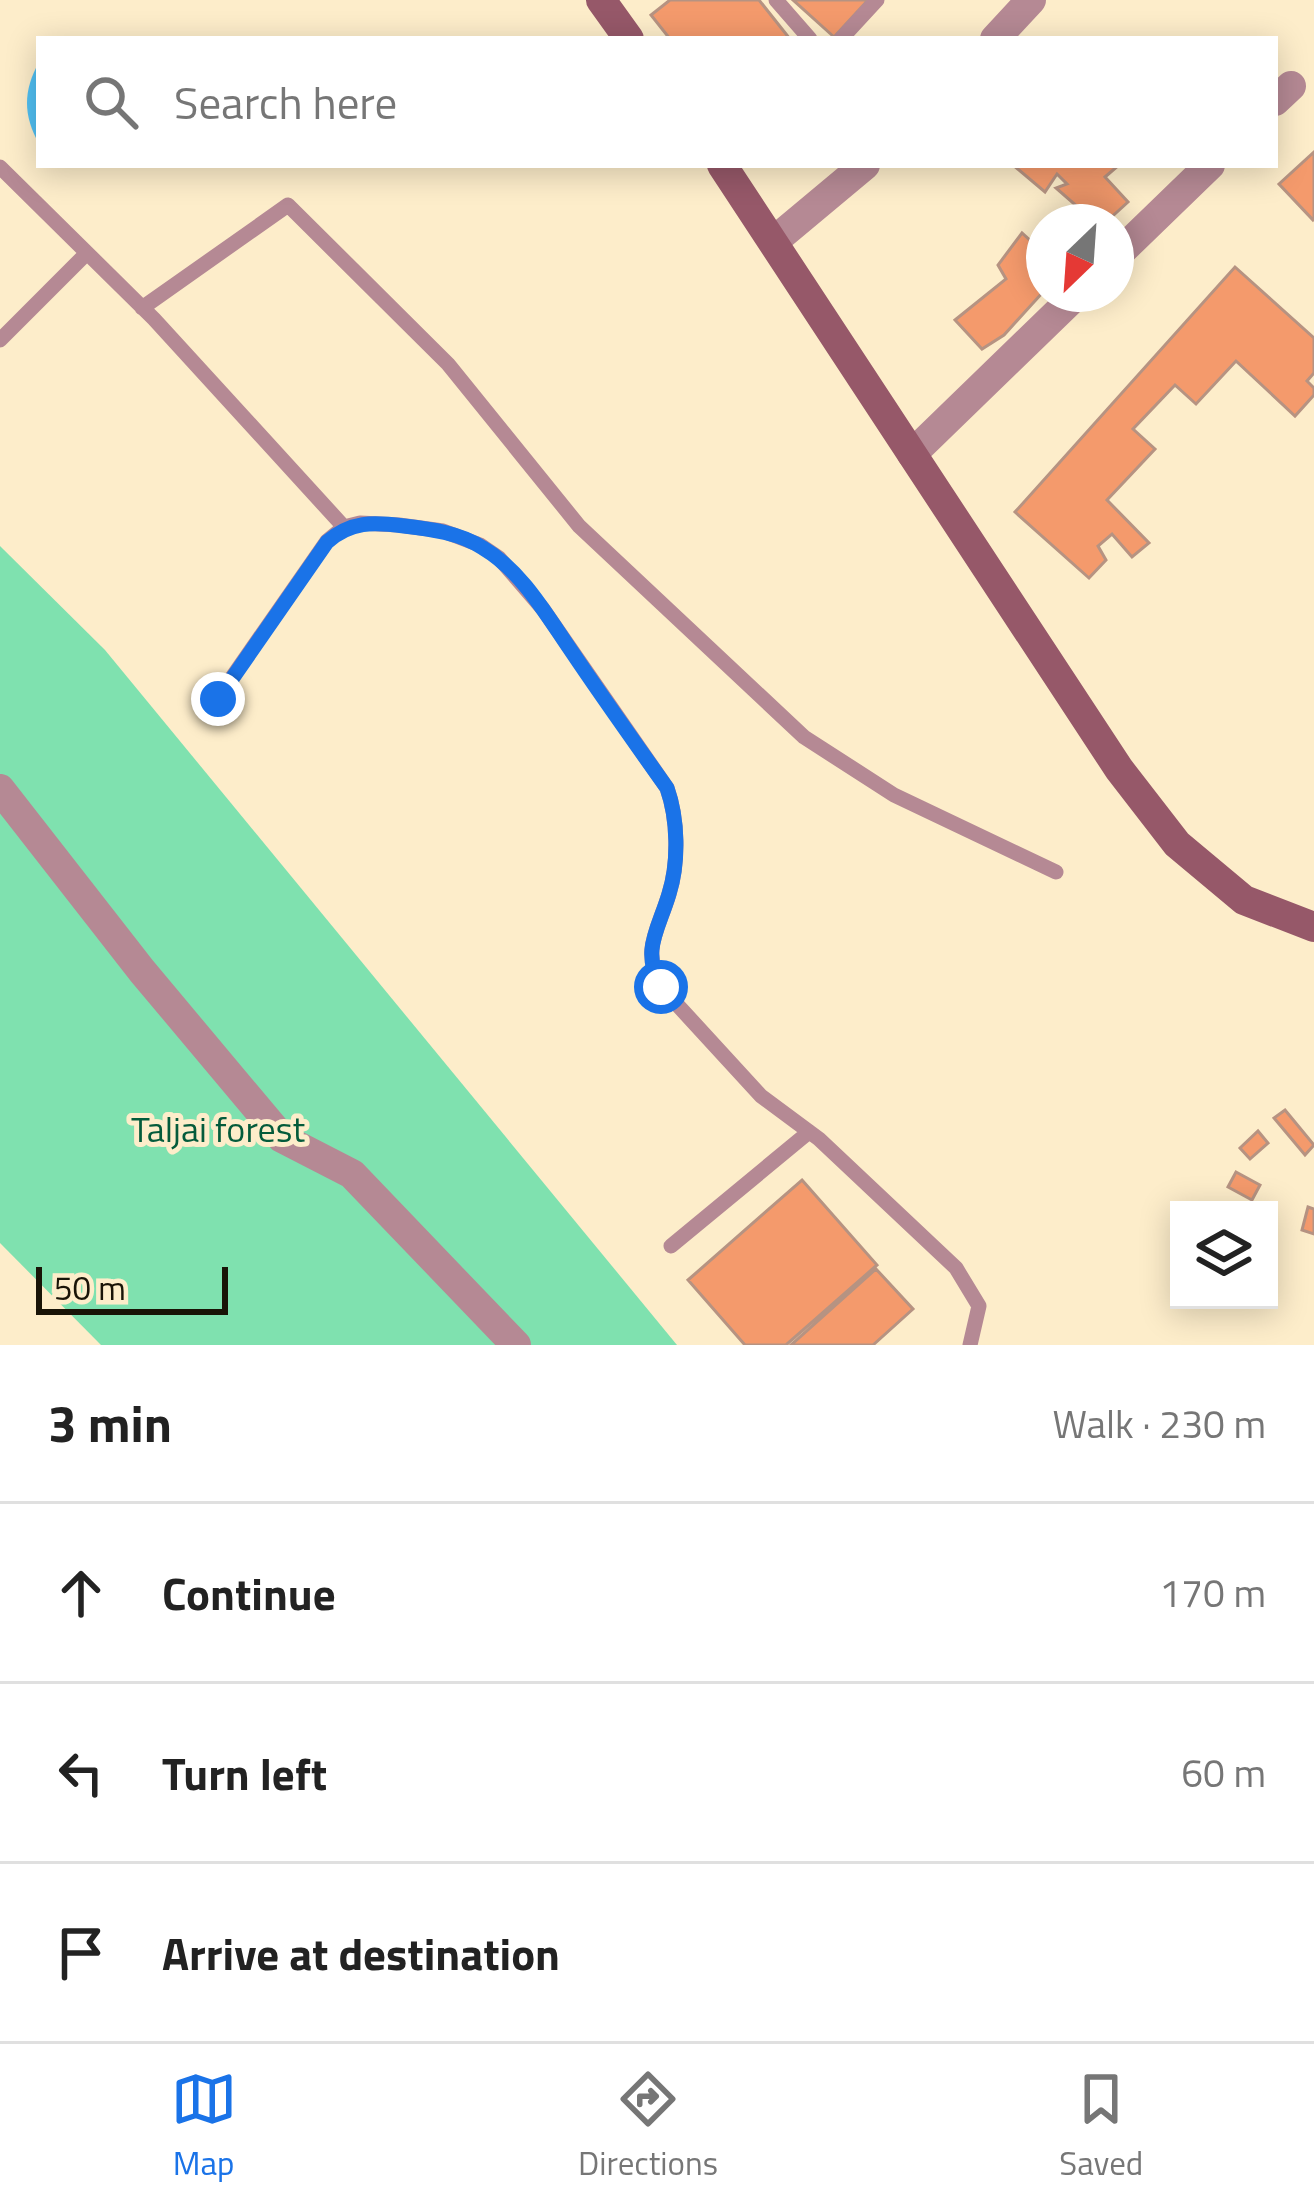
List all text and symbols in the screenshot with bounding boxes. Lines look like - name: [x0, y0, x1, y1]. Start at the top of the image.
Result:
- search box: [36, 36, 1278, 168]
- text: Search here: [174, 68, 397, 136]
- icon: search: [78, 69, 144, 135]
- north arrow: [1026, 204, 1134, 312]
- route end: [191, 672, 245, 726]
- route start: [634, 960, 688, 1014]
- park label: Taljai forest: [131, 1101, 305, 1156]
- map controls: [1170, 1201, 1278, 1309]
- button: layers: [1170, 1201, 1278, 1309]
- scale bar: [36, 1261, 228, 1314]
- text: 50 m: [54, 1263, 126, 1313]
- text: 3 min: [48, 1384, 172, 1462]
- text: Walk · 230 m: [1052, 1394, 1266, 1453]
- text: Continue: [162, 1559, 336, 1627]
- icon: ahead: [48, 1560, 114, 1626]
- text: 170 m: [1159, 1563, 1266, 1622]
- text: Turn left: [162, 1739, 327, 1807]
- icon: left: [48, 1740, 114, 1806]
- text: 60 m: [1181, 1743, 1266, 1802]
- text: Arrive at destination: [162, 1919, 560, 1987]
- icon: arrive: [48, 1920, 114, 1986]
- tab: Map: [171, 2066, 237, 2188]
- tab: Directions: [578, 2066, 718, 2188]
- tab: Saved: [1059, 2066, 1143, 2188]

